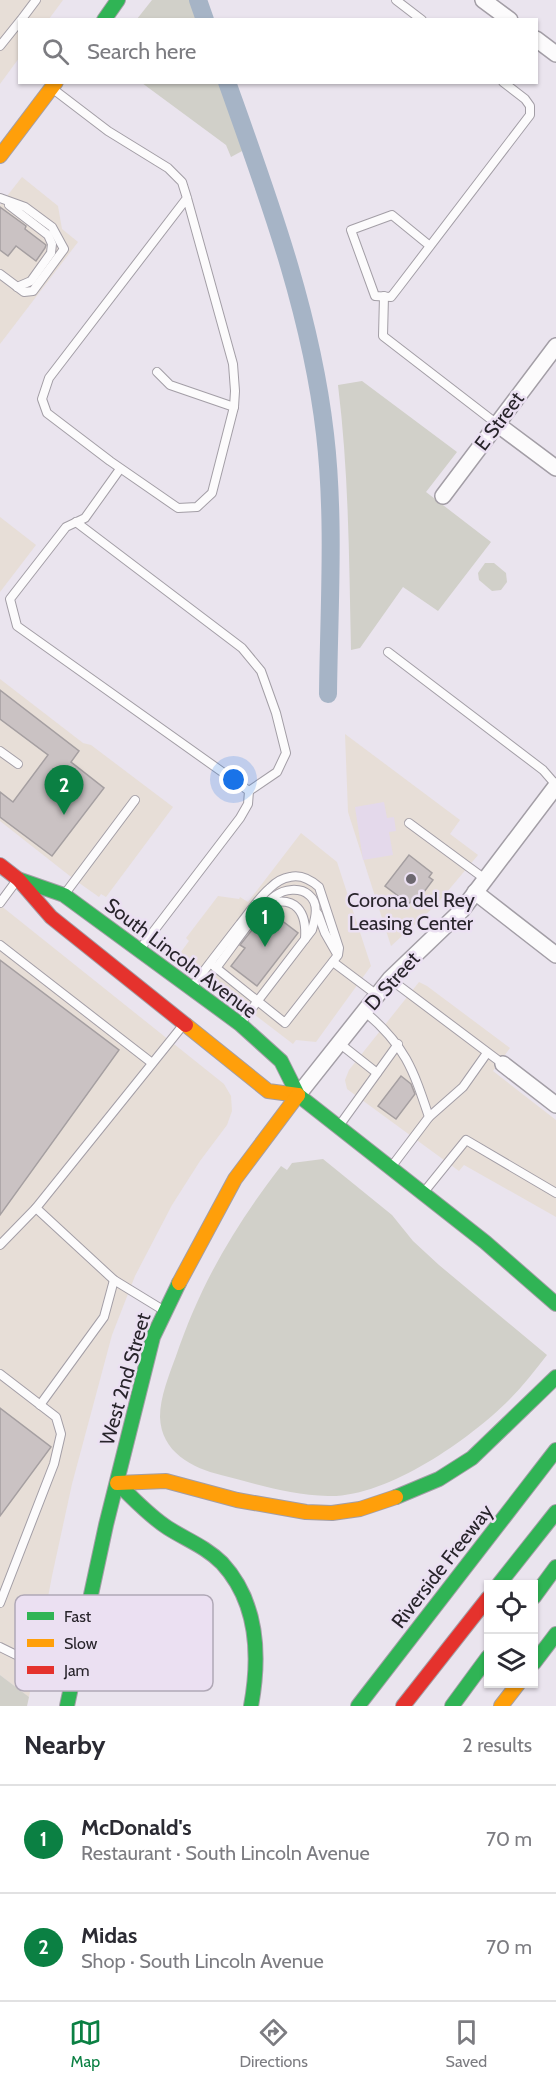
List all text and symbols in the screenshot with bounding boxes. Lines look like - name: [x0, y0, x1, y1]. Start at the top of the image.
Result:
- search box: [18, 18, 538, 84]
- icon: search: [39, 35, 72, 68]
- text: Search here: [87, 38, 196, 65]
- street label: E Street: [469, 387, 529, 455]
- your location: [219, 765, 248, 794]
- pin: 2: [44, 766, 84, 815]
- marker: Corona del Rey Leasing Center: [404, 872, 418, 886]
- place label: Corona del Rey Leasing Center: [347, 888, 475, 935]
- street label: South Lincoln Avenue: [100, 893, 262, 1023]
- pin: 1: [246, 898, 284, 947]
- street label: D Street: [360, 947, 425, 1015]
- street label: West 2nd Street: [95, 1310, 155, 1448]
- street label: Riverside Freeway: [386, 1499, 498, 1633]
- map controls: [484, 1580, 538, 1688]
- button: locate: [484, 1580, 538, 1634]
- legend: [15, 1595, 213, 1691]
- text: Fast: [64, 1607, 92, 1626]
- text: Slow: [64, 1634, 98, 1653]
- button: layers: [484, 1634, 538, 1688]
- text: Jam: [63, 1661, 90, 1680]
- text: Nearby: [24, 1729, 105, 1761]
- text: 2 results: [462, 1733, 532, 1757]
- text: McDonald's: [81, 1814, 192, 1841]
- text: 1: [40, 1827, 47, 1851]
- text: 70 m: [486, 1827, 532, 1851]
- text: Restaurant · South Lincoln Avenue: [81, 1841, 370, 1865]
- text: Midas: [81, 1922, 137, 1949]
- text: 2: [38, 1935, 49, 1959]
- text: 70 m: [486, 1935, 532, 1959]
- text: Shop · South Lincoln Avenue: [81, 1949, 324, 1973]
- tab: Map: [69, 2016, 102, 2071]
- tab: Directions: [240, 2016, 308, 2071]
- tab: Saved: [446, 2016, 487, 2071]

